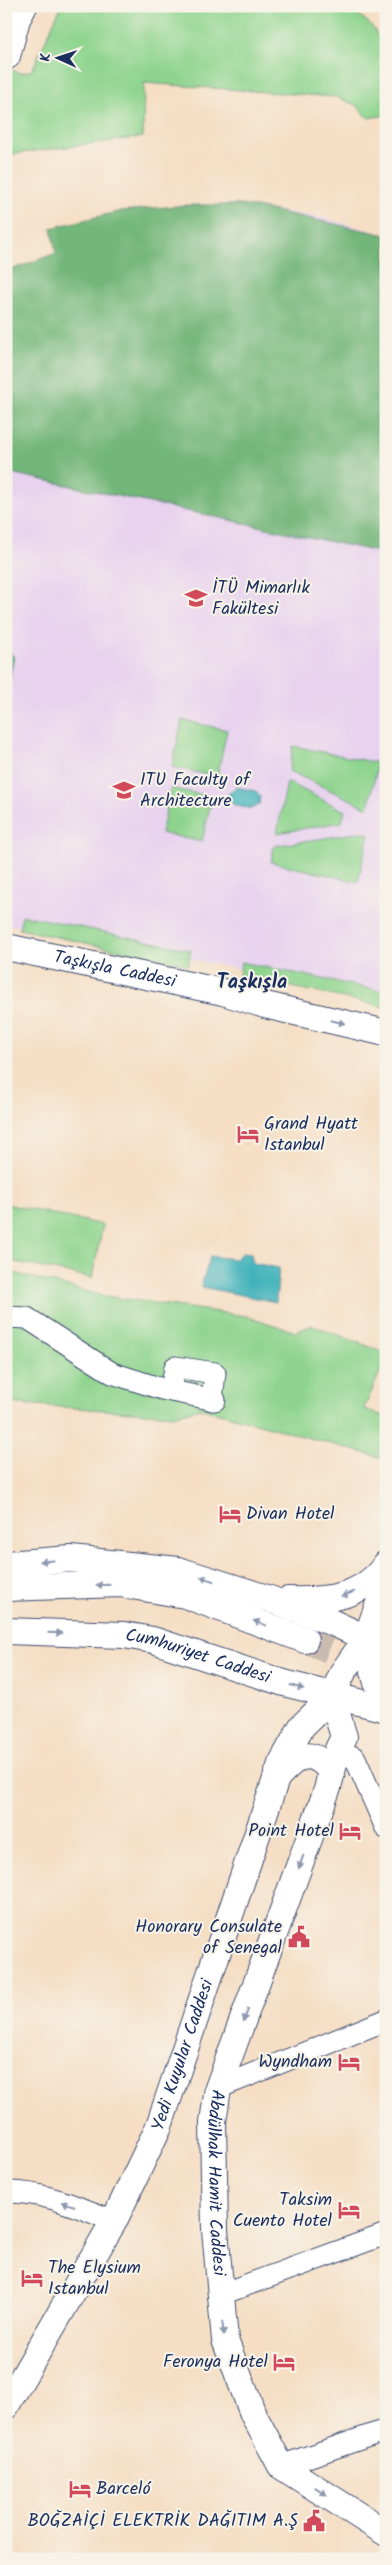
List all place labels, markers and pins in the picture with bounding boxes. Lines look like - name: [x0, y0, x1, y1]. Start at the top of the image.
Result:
- place label: İTÜ Mimarlık Fakültesi: [212, 574, 310, 624]
- school or university icon: İTÜ Mimarlık Fakültesi: [183, 585, 209, 611]
- place label: ITU Faculty of Architecture: [140, 766, 252, 816]
- school or university icon: ITU Faculty of Architecture: [111, 777, 137, 803]
- place label: Grand Hyatt Istanbul: [264, 1110, 359, 1160]
- hotel icon: Grand Hyatt Istanbul: [235, 1121, 261, 1147]
- place label: Divan Hotel: [246, 1500, 335, 1529]
- hotel icon: Divan Hotel: [217, 1501, 243, 1527]
- place label: Point Hotel: [248, 1817, 335, 1846]
- hotel icon: Point Hotel: [337, 1818, 363, 1844]
- place label: Honorary Consulate of Senegal: [135, 1913, 283, 1963]
- public building icon: Honorary Consulate of Senegal: [286, 1924, 312, 1950]
- place label: Wyndham: [258, 2048, 332, 2077]
- hotel icon: Wyndham: [336, 2049, 362, 2075]
- place label: Taksim Cuento Hotel: [233, 2186, 333, 2236]
- hotel icon: Taksim Cuento Hotel: [336, 2197, 362, 2223]
- place label: The Elysium Istanbul: [48, 2254, 141, 2304]
- hotel icon: The Elysium Istanbul: [19, 2265, 45, 2291]
- place label: Feronya Hotel: [163, 2348, 269, 2377]
- hotel icon: Feronya Hotel: [271, 2349, 297, 2375]
- place label: Barceló: [96, 2475, 151, 2504]
- hotel icon: Barceló: [67, 2476, 93, 2502]
- place label: BOĞZAİÇİ ELEKTRİK DAĞITIM A.Ş: [27, 2507, 298, 2536]
- public building icon: BOĞZAİÇİ ELEKTRİK DAĞITIM A.Ş: [301, 2508, 327, 2534]

